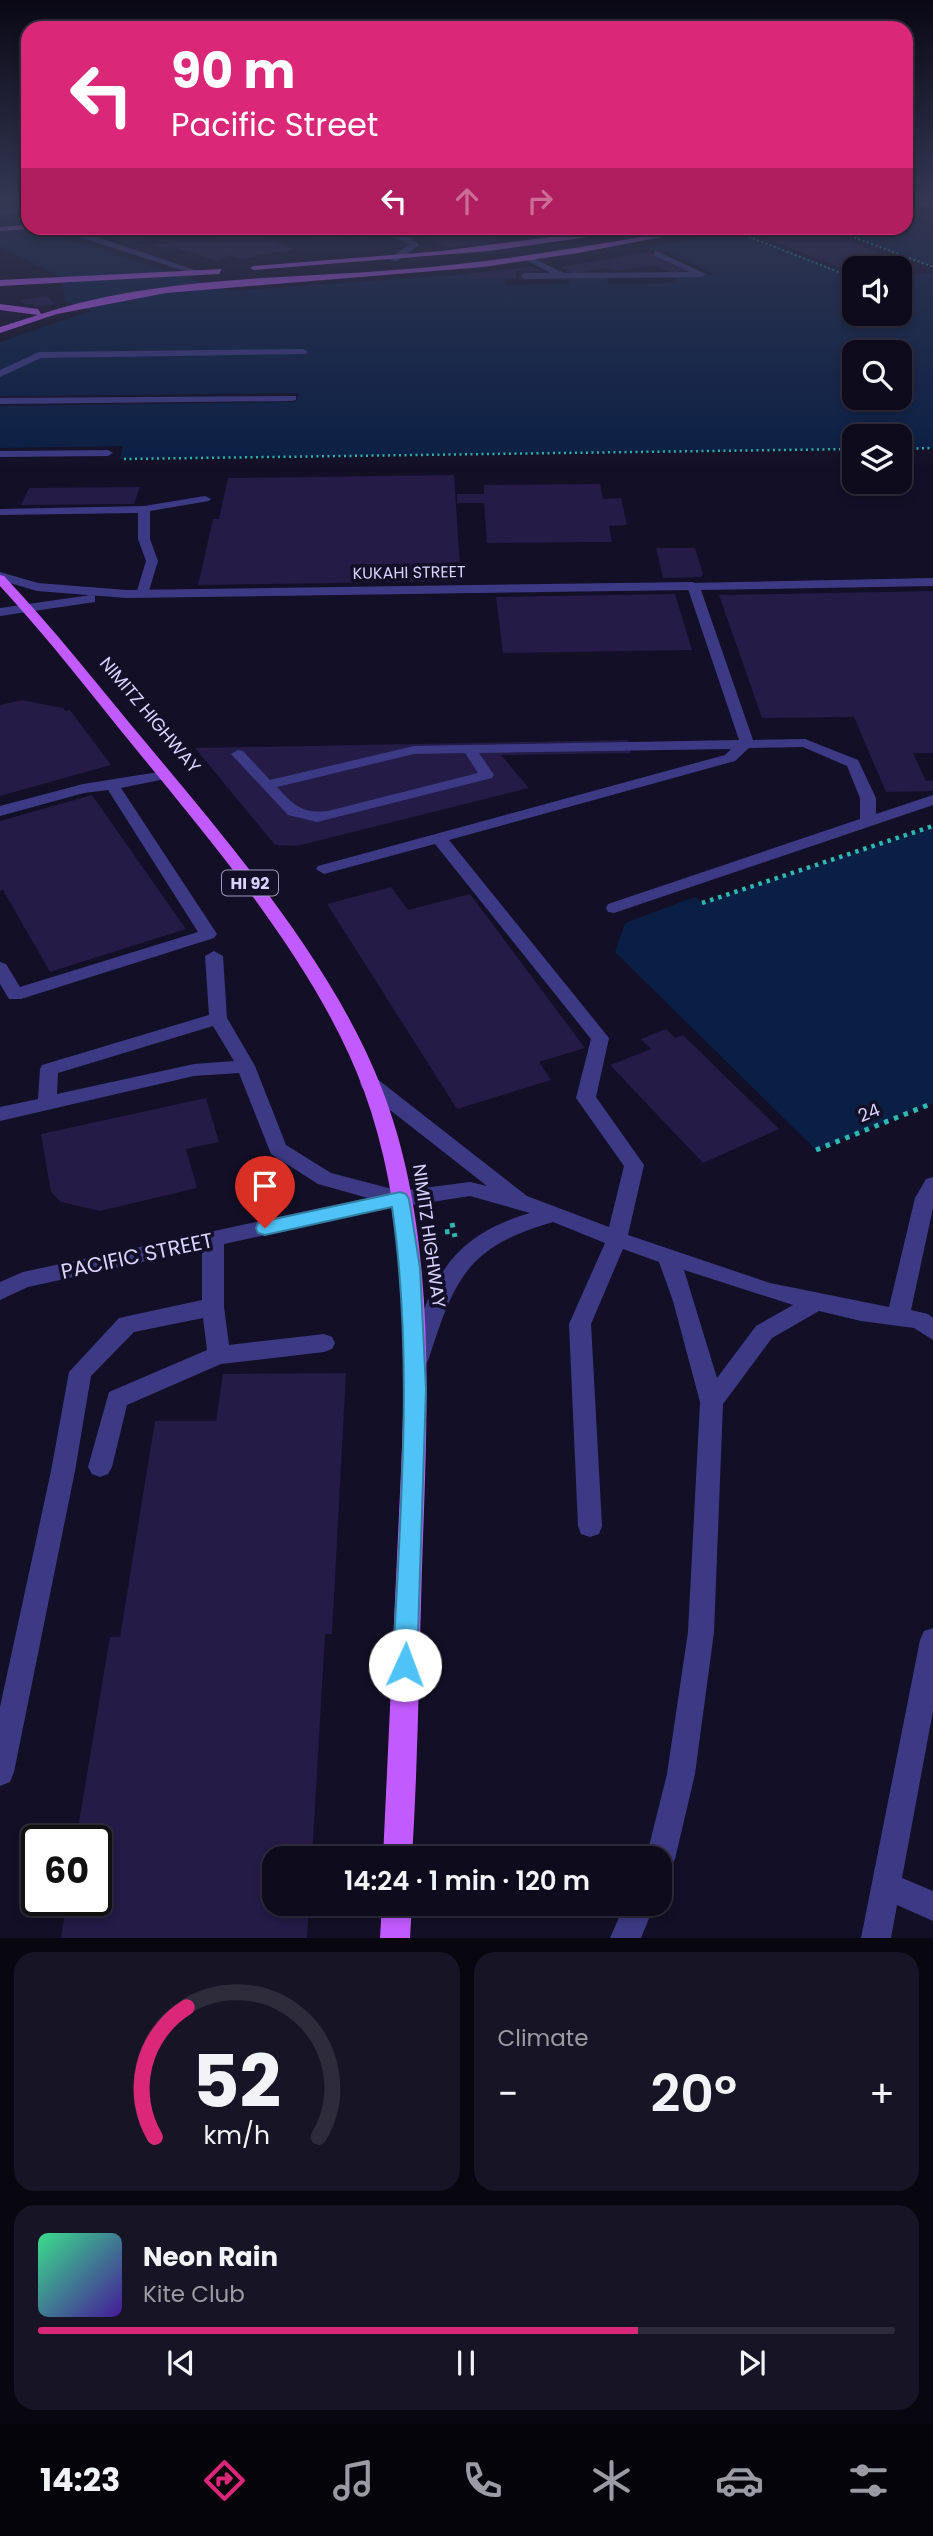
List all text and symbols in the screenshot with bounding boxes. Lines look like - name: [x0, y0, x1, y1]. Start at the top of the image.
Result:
- text: 90 m: [171, 37, 295, 105]
- icon: left: [56, 49, 147, 140]
- text: Pacific Street: [171, 102, 379, 147]
- icon: left: [375, 182, 413, 220]
- icon: ahead: [448, 182, 486, 220]
- icon: right: [521, 182, 559, 220]
- map controls: [842, 256, 912, 494]
- button: sound: [842, 256, 912, 326]
- button: search: [842, 340, 912, 410]
- button: layers: [842, 424, 912, 494]
- street label: KUKAHI STREET: [352, 560, 466, 585]
- street label: NIMITZ HIGHWAY: [94, 651, 207, 779]
- road number: HI 92: [222, 870, 278, 896]
- street label: 24: [854, 1097, 884, 1128]
- pin: [235, 1156, 295, 1228]
- street label: NIMITZ HIGHWAY: [407, 1162, 452, 1310]
- icon: arrive: [246, 1167, 284, 1205]
- street label: PACIFIC STREET: [58, 1225, 216, 1286]
- position arrow: [368, 1628, 442, 1702]
- speed limit sign: 60: [21, 1825, 112, 1916]
- text: 14:24 · 1 min · 120 m: [344, 1863, 590, 1899]
- text: Climate: [498, 2022, 588, 2054]
- text: 52: [192, 2032, 281, 2133]
- text: 20°: [650, 2057, 737, 2130]
- text: −: [498, 2067, 518, 2120]
- text: +: [869, 2067, 895, 2120]
- text: km/h: [203, 2118, 270, 2153]
- text: Neon Rain: [143, 2239, 278, 2275]
- text: Kite Club: [143, 2278, 245, 2310]
- icon: previous: [162, 2344, 200, 2382]
- icon: pause: [447, 2344, 485, 2382]
- icon: next: [733, 2344, 771, 2382]
- icon: directions: [200, 2456, 249, 2505]
- icon: music: [329, 2456, 378, 2505]
- icon: phone: [458, 2456, 507, 2505]
- icon: climate: [587, 2456, 636, 2505]
- icon: car: [715, 2456, 764, 2505]
- icon: filters: [844, 2456, 893, 2505]
- text: 14:23: [40, 2457, 120, 2502]

